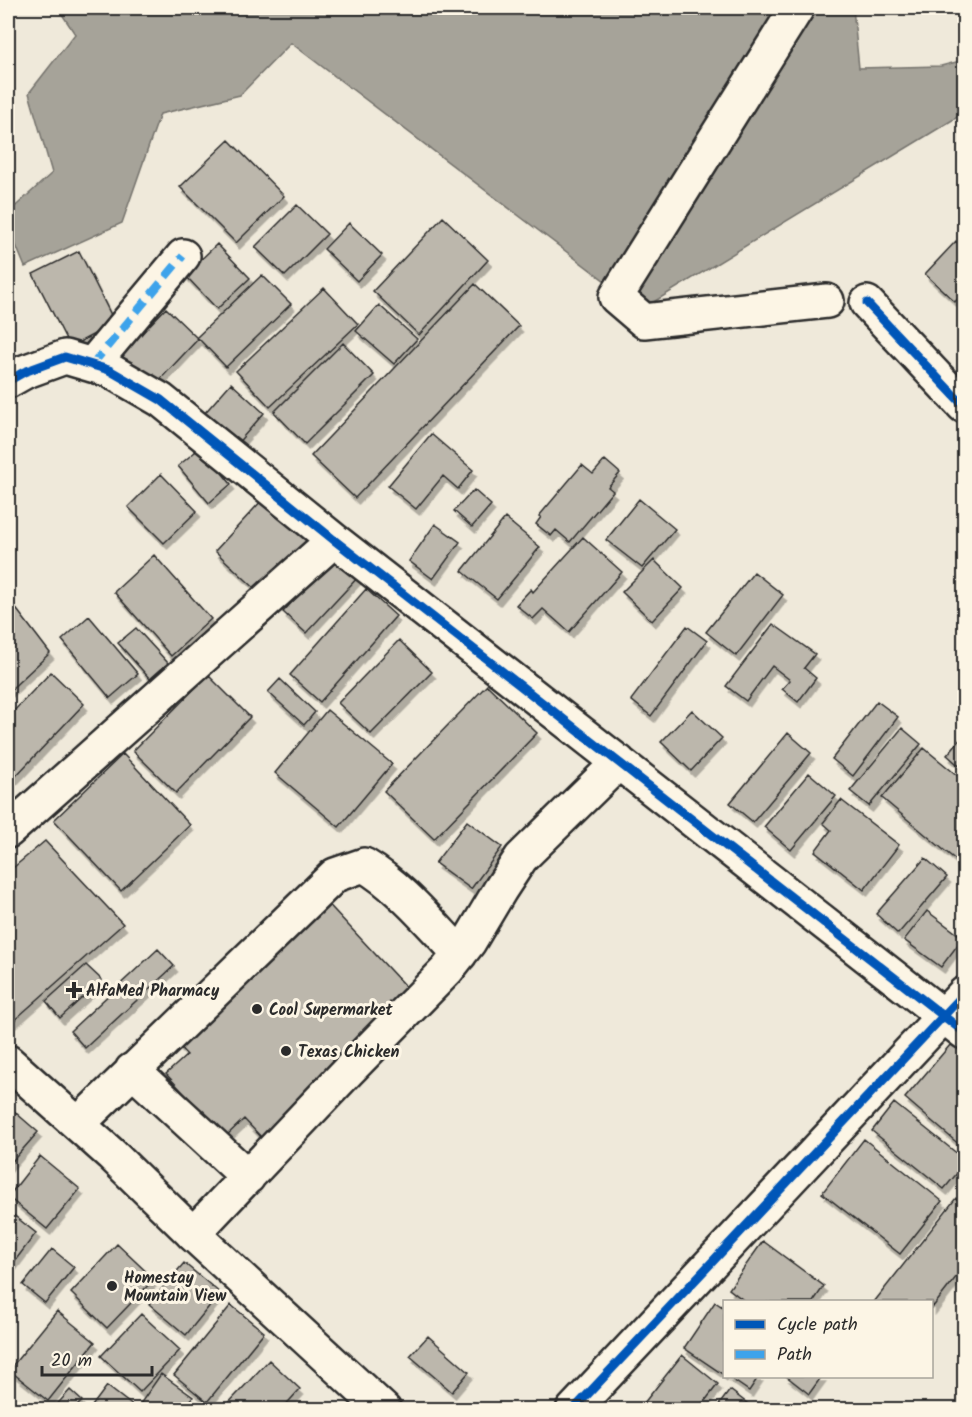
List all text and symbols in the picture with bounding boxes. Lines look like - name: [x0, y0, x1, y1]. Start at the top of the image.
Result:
- place label: AlfaMed Pharmacy: [86, 979, 220, 1004]
- marker: AlfaMed Pharmacy: [67, 983, 81, 997]
- place label: Cool Supermarket: [269, 998, 393, 1023]
- marker: Cool Supermarket: [250, 1002, 264, 1016]
- place label: Texas Chicken: [298, 1040, 399, 1065]
- marker: Texas Chicken: [279, 1044, 293, 1058]
- place label: Homestay Mountain View: [124, 1266, 227, 1309]
- marker: Homestay Mountain View: [105, 1279, 119, 1293]
- legend: [723, 1300, 933, 1378]
- text: Cycle path: [777, 1311, 858, 1340]
- scale bar: [42, 1339, 152, 1377]
- text: Path: [777, 1341, 812, 1370]
- text: 20 m: [51, 1347, 92, 1376]

